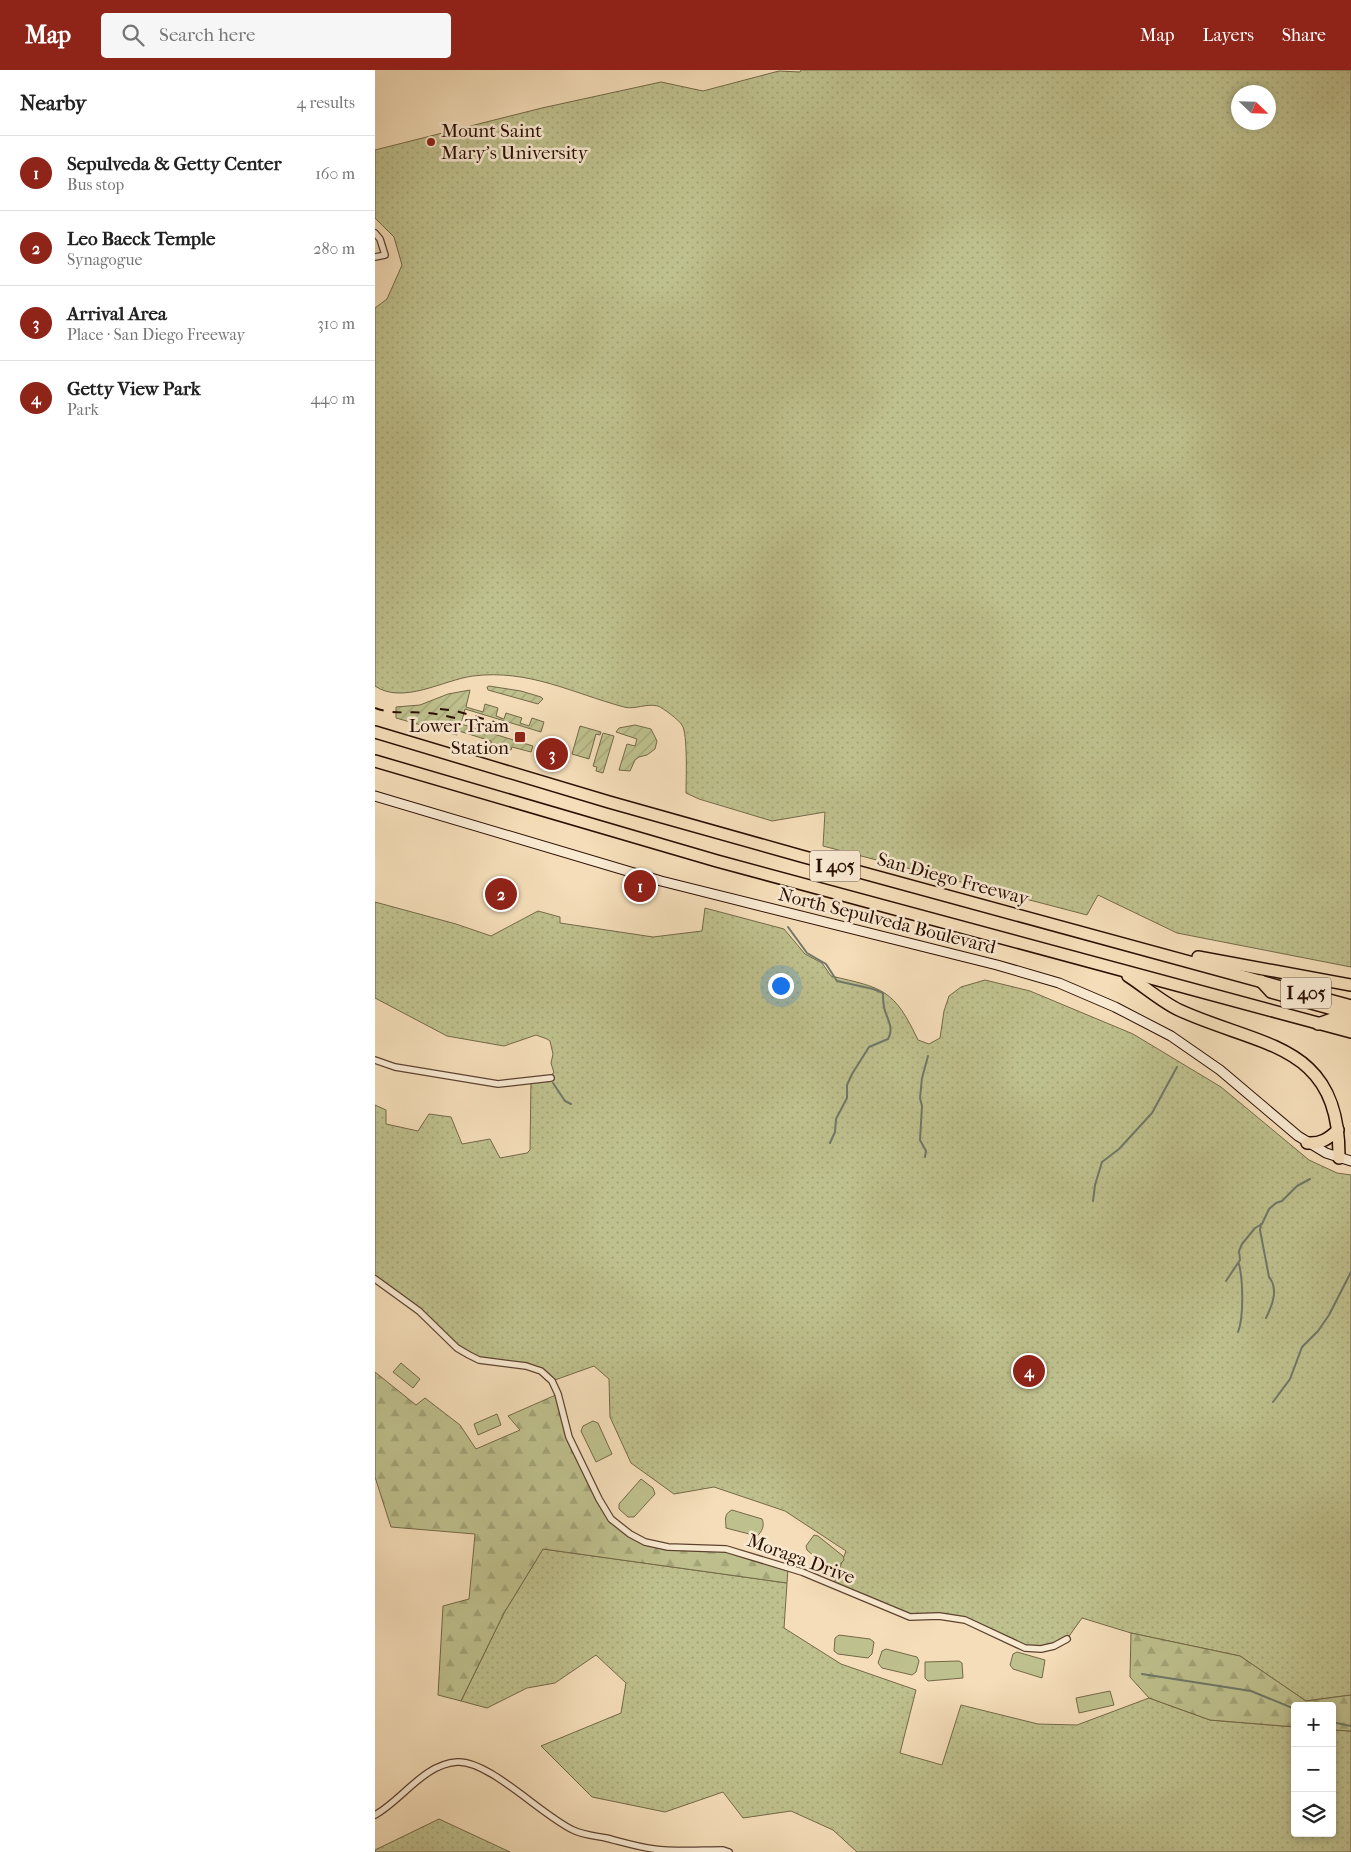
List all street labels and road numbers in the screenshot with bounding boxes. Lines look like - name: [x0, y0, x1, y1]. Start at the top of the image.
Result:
- street label: San Diego Freeway: [875, 848, 1032, 910]
- road number: I 405: [810, 850, 860, 881]
- street label: North Sepulveda Boulevard: [776, 883, 999, 959]
- road number: I 405: [1281, 978, 1331, 1008]
- street label: Moraga Drive: [744, 1529, 858, 1589]

